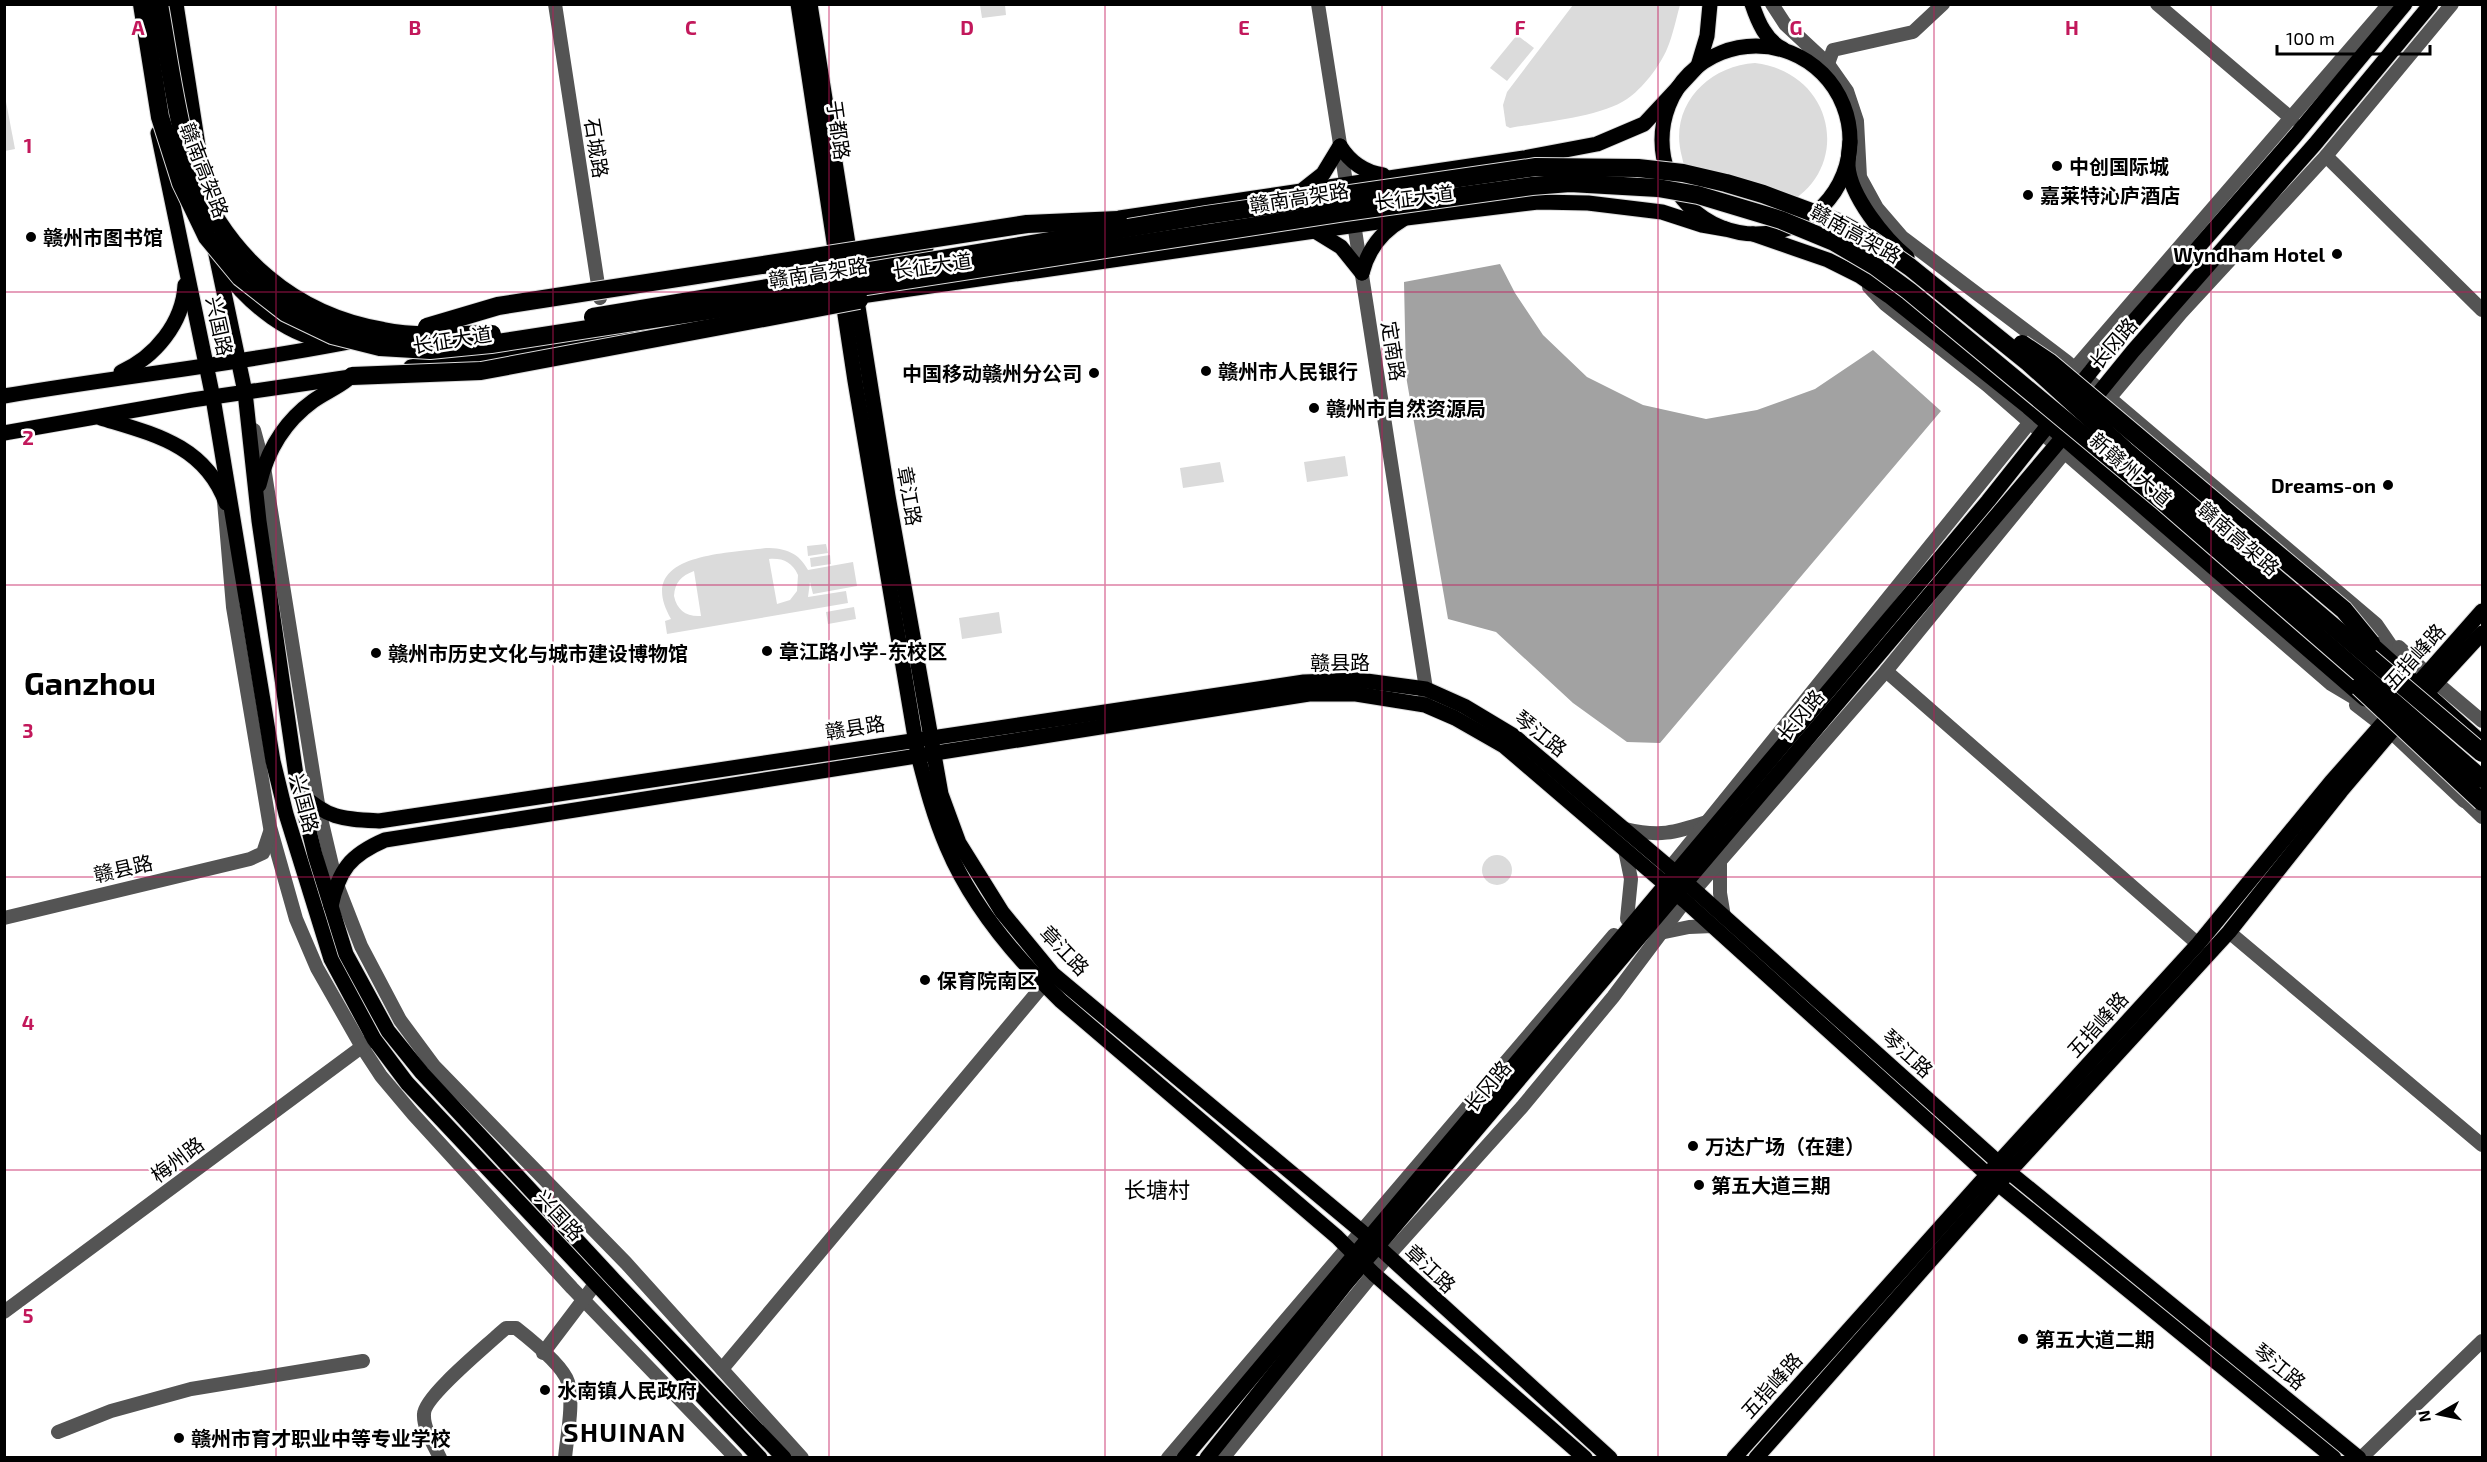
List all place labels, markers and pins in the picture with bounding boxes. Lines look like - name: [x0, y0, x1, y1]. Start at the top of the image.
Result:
- place label: 中创国际城: [2069, 154, 2169, 178]
- marker: 中创国际城: [2050, 159, 2064, 173]
- place label: 嘉莱特沁庐酒店: [2040, 183, 2180, 207]
- marker: 嘉莱特沁庐酒店: [2021, 188, 2035, 202]
- place label: 赣州市图书馆: [43, 225, 163, 249]
- marker: 赣州市图书馆: [24, 230, 38, 244]
- place label: Wyndham Hotel: [2173, 242, 2325, 267]
- marker: Wyndham Hotel: [2330, 247, 2344, 261]
- place label: 赣州市人民银行: [1218, 359, 1358, 383]
- place label: 中国移动赣州分公司: [902, 361, 1082, 385]
- marker: 赣州市人民银行: [1199, 364, 1213, 378]
- marker: 中国移动赣州分公司: [1087, 366, 1101, 380]
- place label: 赣州市自然资源局: [1326, 396, 1486, 420]
- marker: 赣州市自然资源局: [1307, 401, 1321, 415]
- place label: Dreams-on: [2271, 473, 2376, 497]
- marker: Dreams-on: [2381, 478, 2395, 492]
- place label: 章江路小学-东校区: [779, 639, 947, 663]
- place label: 赣州市历史文化与城市建设博物馆: [388, 641, 688, 665]
- marker: 章江路小学-东校区: [760, 644, 774, 658]
- marker: 赣州市历史文化与城市建设博物馆: [369, 646, 383, 660]
- place label: 保育院南区: [937, 968, 1037, 992]
- marker: 保育院南区: [918, 973, 932, 987]
- place label: 万达广场（在建）: [1705, 1134, 1865, 1158]
- marker: 万达广场（在建）: [1686, 1139, 1700, 1153]
- place label: 第五大道三期: [1711, 1173, 1831, 1197]
- marker: 第五大道三期: [1692, 1178, 1706, 1192]
- place label: 第五大道二期: [2035, 1327, 2155, 1351]
- marker: 第五大道二期: [2016, 1332, 2030, 1346]
- place label: 水南镇人民政府: [557, 1378, 697, 1402]
- marker: 水南镇人民政府: [538, 1383, 552, 1397]
- place label: 赣州市育才职业中等专业学校: [191, 1426, 451, 1450]
- marker: 赣州市育才职业中等专业学校: [172, 1431, 186, 1445]

